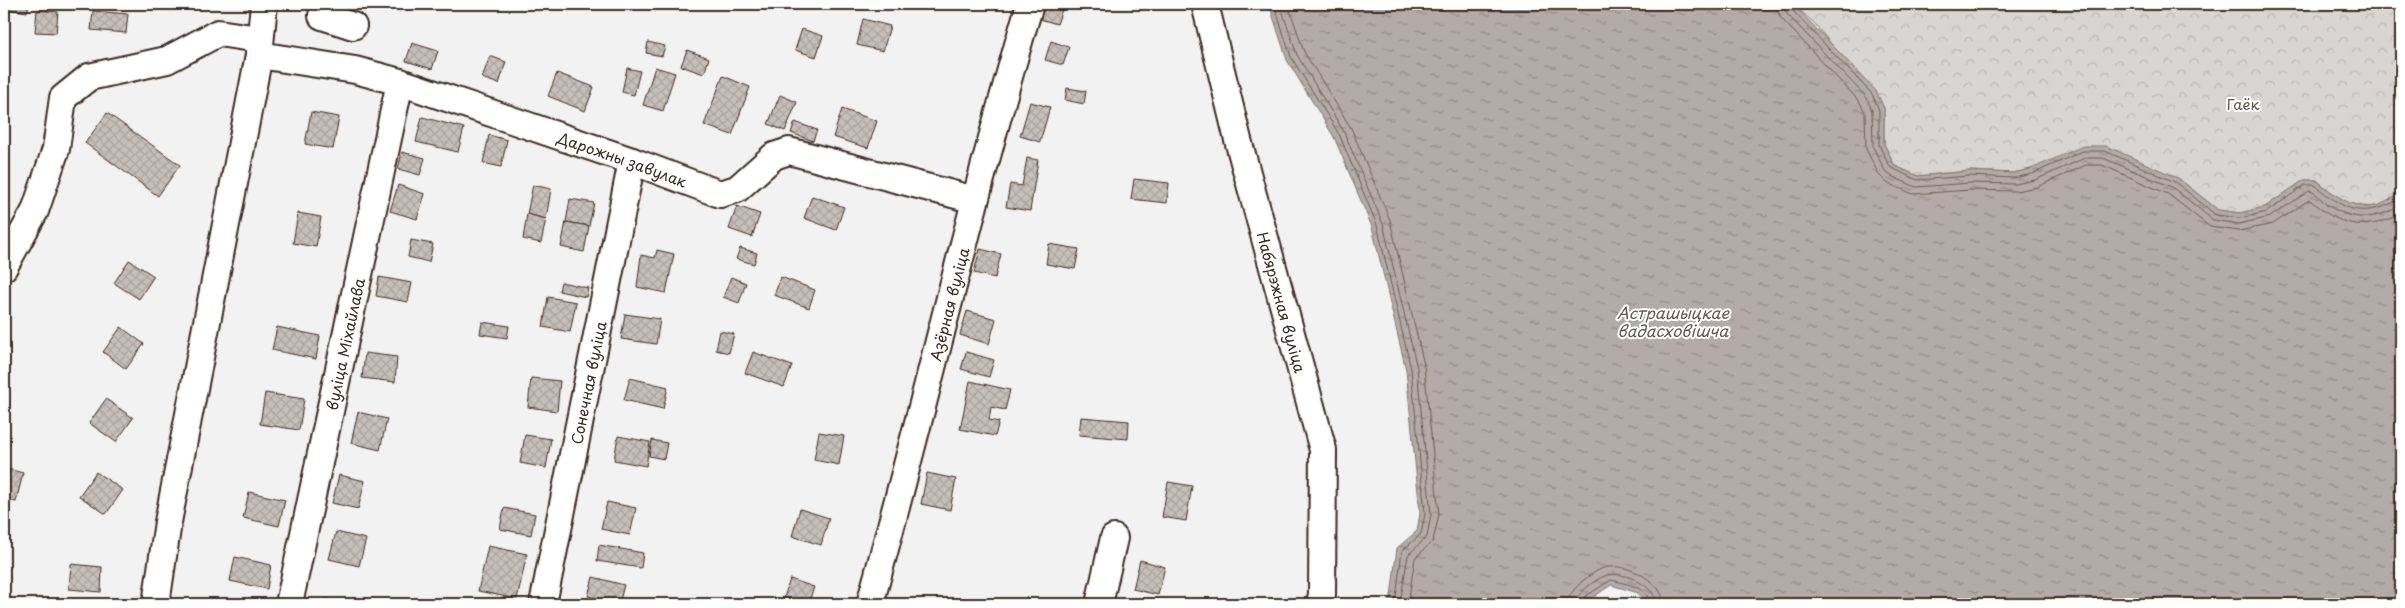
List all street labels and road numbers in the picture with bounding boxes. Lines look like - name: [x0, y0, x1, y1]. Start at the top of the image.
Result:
- street label: Дарожны завулак: [554, 125, 691, 192]
- street label: Набярэжная вуліца: [1252, 229, 1313, 376]
- street label: Азёрная вуліца: [923, 244, 974, 363]
- street label: вуліца Міхайлава: [319, 275, 370, 412]
- street label: Сонечная вуліца: [564, 318, 611, 446]

